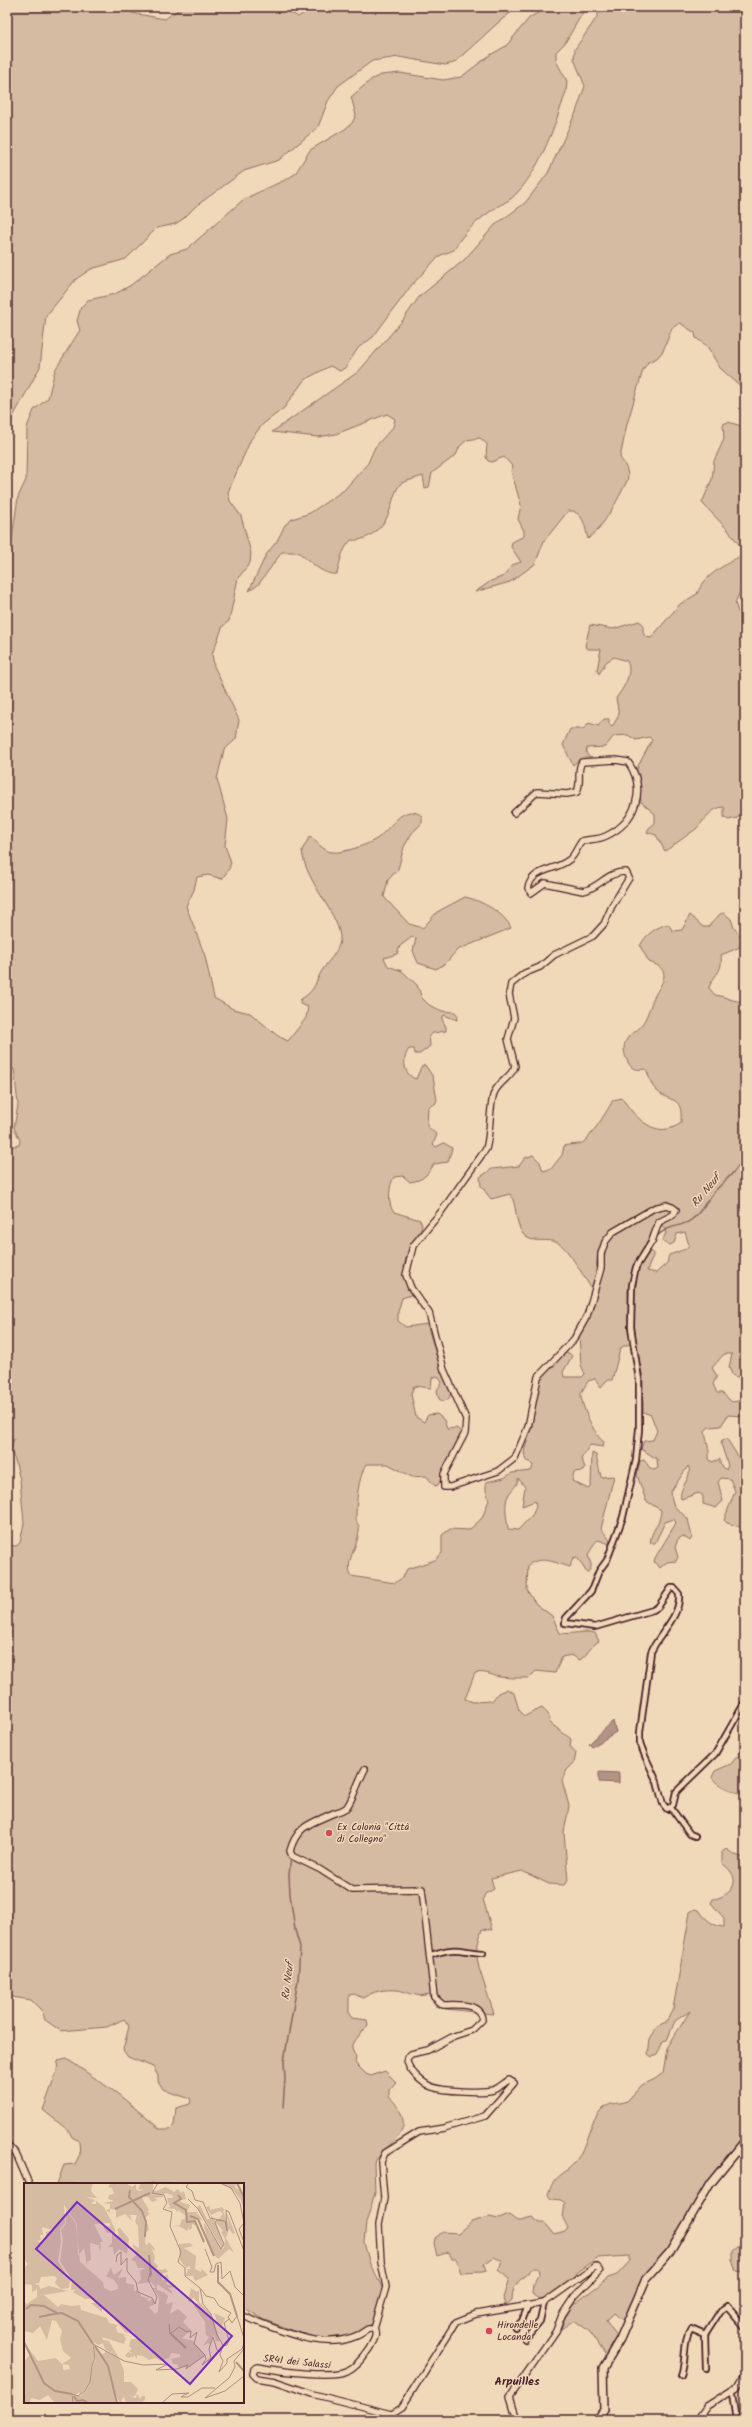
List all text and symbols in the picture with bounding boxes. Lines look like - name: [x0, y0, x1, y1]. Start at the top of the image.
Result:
- water label: Ru Neuf: [687, 1168, 728, 1211]
- place label: Ex Colonia "Città di Collegno": [337, 1819, 409, 1847]
- marker: Ex Colonia "Città di Collegno": [324, 1828, 334, 1838]
- water label: Ru Neuf: [277, 1957, 300, 2001]
- inset map: [24, 2183, 244, 2403]
- place label: Hirondelle Locanda: [497, 2317, 539, 2345]
- marker: Hirondelle Locanda: [484, 2326, 494, 2336]
- street label: SR41 dei Salassi: [262, 2351, 332, 2374]
- district label: Arpuilles: [494, 2372, 540, 2391]

